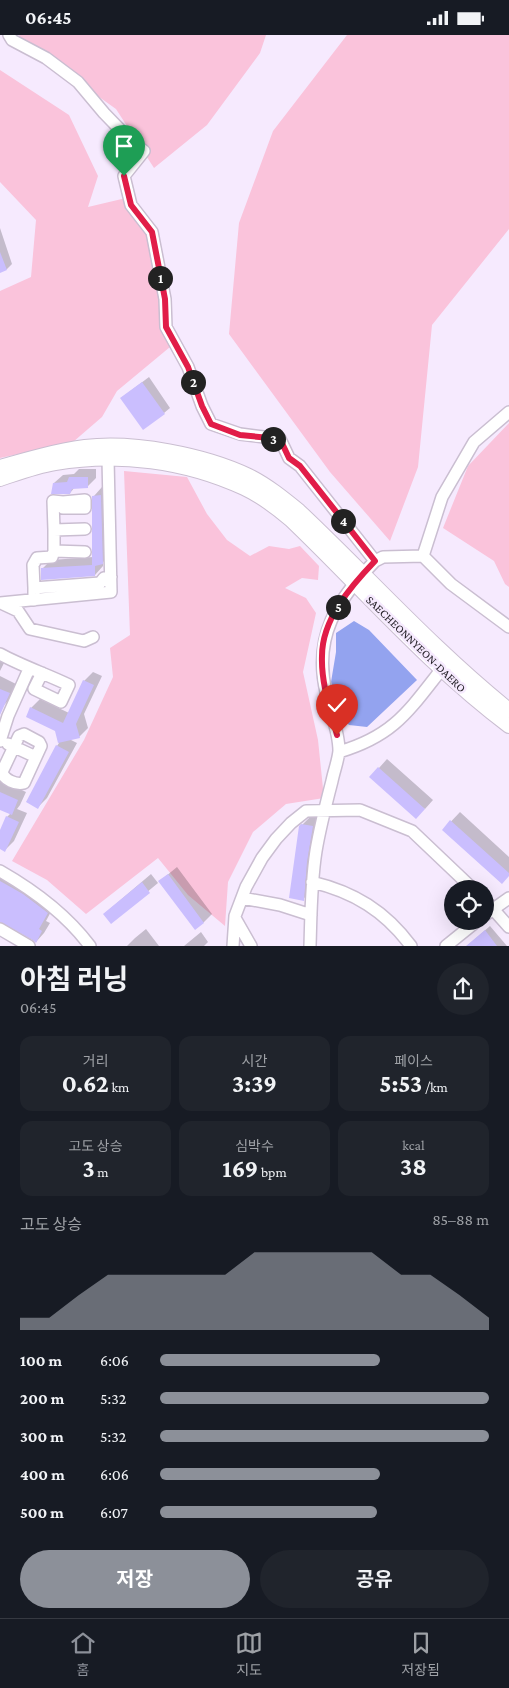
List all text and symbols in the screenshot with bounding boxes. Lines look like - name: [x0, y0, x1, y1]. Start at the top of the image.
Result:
- text: 06:45: [25, 7, 72, 28]
- pin: [103, 125, 145, 176]
- icon: arrive: [110, 132, 138, 160]
- pin: 1: [148, 265, 172, 291]
- text: 1: [158, 270, 163, 286]
- pin: 2: [180, 369, 206, 395]
- text: 2: [190, 374, 197, 390]
- pin: 3: [260, 427, 286, 451]
- text: 3: [270, 431, 277, 447]
- pin: 4: [330, 509, 356, 533]
- text: 4: [340, 513, 347, 529]
- street label: SAECHEONNYEON-DAERO: [363, 593, 469, 695]
- pin: 5: [326, 595, 350, 619]
- text: 5: [335, 599, 342, 615]
- pin: [316, 684, 358, 735]
- icon: check: [323, 691, 351, 719]
- map controls: [444, 880, 494, 930]
- button: locate: [444, 880, 494, 930]
- button: share: [437, 963, 489, 1015]
- text: 아침 러닝: [20, 964, 128, 995]
- text: 06:45: [20, 999, 56, 1016]
- text: 거리: [83, 1053, 108, 1069]
- text: 시간: [242, 1053, 267, 1069]
- text: 페이스: [394, 1053, 433, 1069]
- text: 0.62: [62, 1070, 109, 1097]
- text: 3:39: [232, 1070, 277, 1097]
- text: 5:53: [379, 1070, 422, 1097]
- text: km: [109, 1079, 129, 1095]
- text: /km: [422, 1079, 448, 1095]
- text: kcal: [402, 1137, 425, 1153]
- text: 고도 상승: [68, 1138, 123, 1154]
- text: 심박수: [235, 1138, 274, 1154]
- text: 38: [400, 1153, 427, 1180]
- text: 3: [82, 1155, 95, 1182]
- text: 169: [222, 1155, 258, 1182]
- text: m: [95, 1164, 109, 1180]
- text: bpm: [258, 1164, 287, 1180]
- text: 85–88 m: [432, 1211, 489, 1228]
- text: 고도 상승: [20, 1216, 82, 1233]
- text: 100 m: [20, 1352, 62, 1369]
- text: 6:06: [100, 1352, 129, 1369]
- text: 200 m: [20, 1390, 64, 1407]
- text: 5:32: [100, 1390, 126, 1407]
- text: 300 m: [20, 1428, 64, 1445]
- text: 5:32: [100, 1428, 126, 1445]
- text: 400 m: [20, 1466, 65, 1483]
- text: 6:06: [100, 1466, 129, 1483]
- text: 500 m: [20, 1504, 64, 1521]
- text: 6:07: [100, 1504, 128, 1521]
- button: 저장: [20, 1550, 250, 1608]
- button: 공유: [260, 1550, 489, 1608]
- tab: 홈: [69, 1629, 97, 1679]
- tab: 지도: [235, 1629, 263, 1679]
- tab: 저장됨: [401, 1629, 440, 1679]

